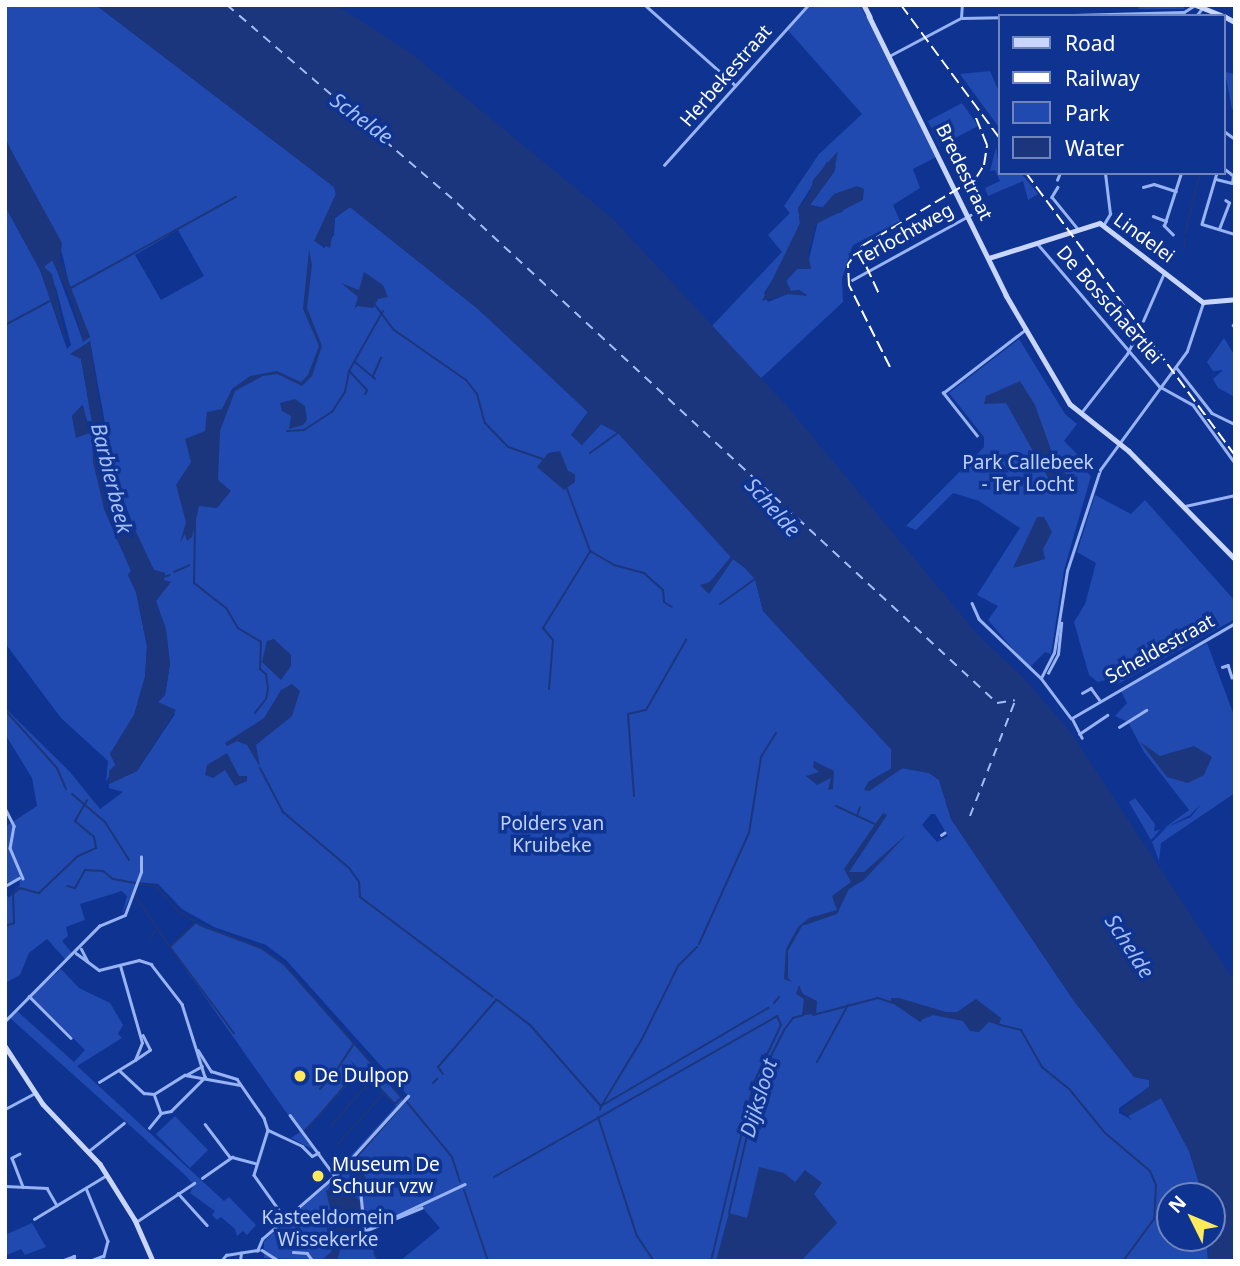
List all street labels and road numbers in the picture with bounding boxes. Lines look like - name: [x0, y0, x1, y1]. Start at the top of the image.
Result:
- street label: Herbekestraat: [676, 20, 776, 132]
- street label: Bredestraat: [931, 120, 997, 224]
- street label: Terlochtweg: [851, 199, 957, 271]
- street label: Lindelei: [1109, 208, 1179, 268]
- street label: De Bosschaertlei: [1052, 241, 1166, 369]
- street label: Scheldestraat: [1102, 610, 1218, 688]

